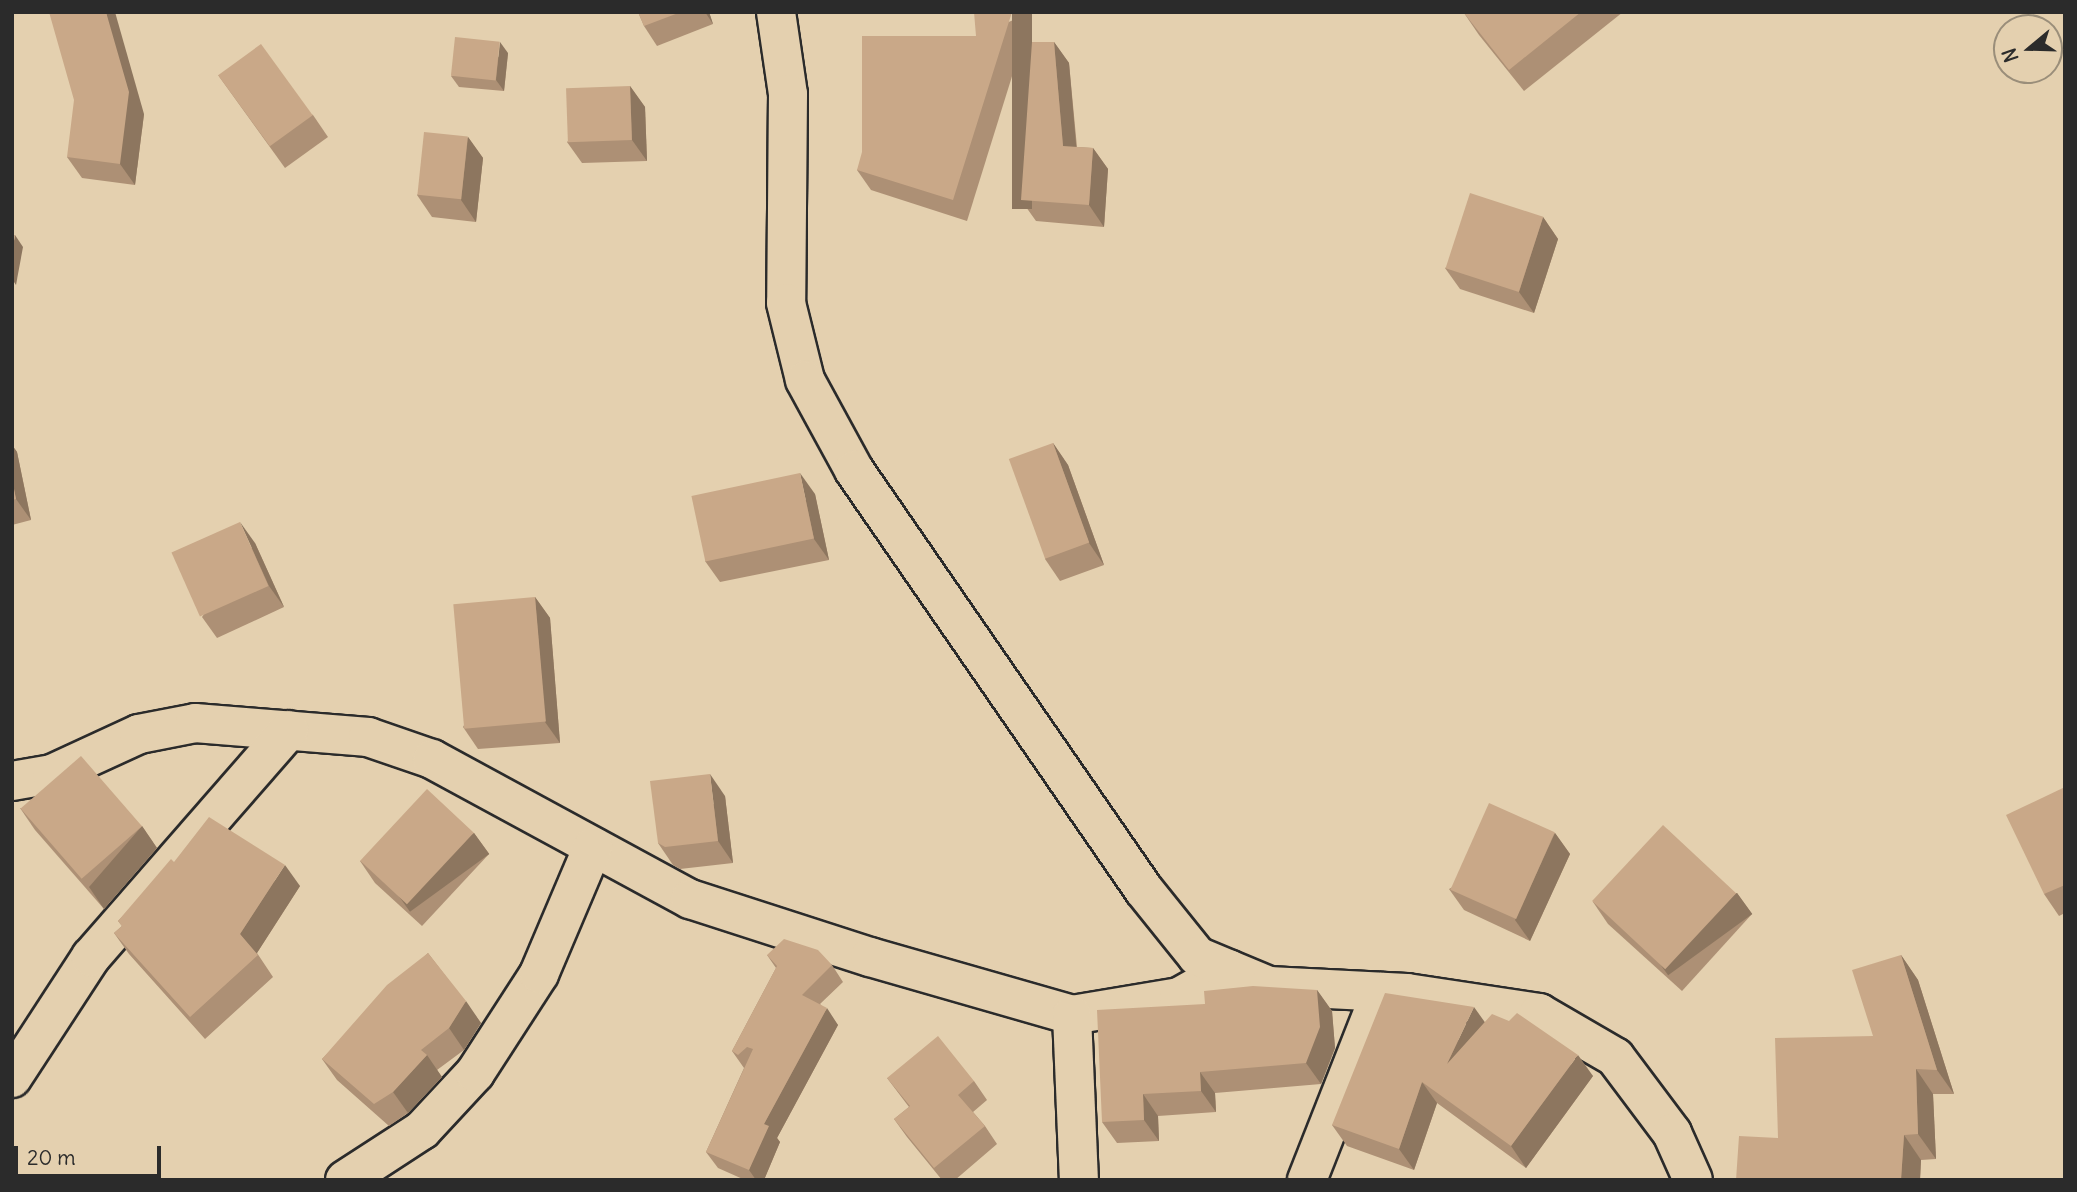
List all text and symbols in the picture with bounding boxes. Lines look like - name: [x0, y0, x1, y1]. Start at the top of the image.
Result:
- north arrow: [1993, 14, 2063, 84]
- text: N: [1997, 45, 2024, 65]
- scale bar: [18, 1132, 164, 1176]
- text: 20 m: [27, 1144, 76, 1171]

